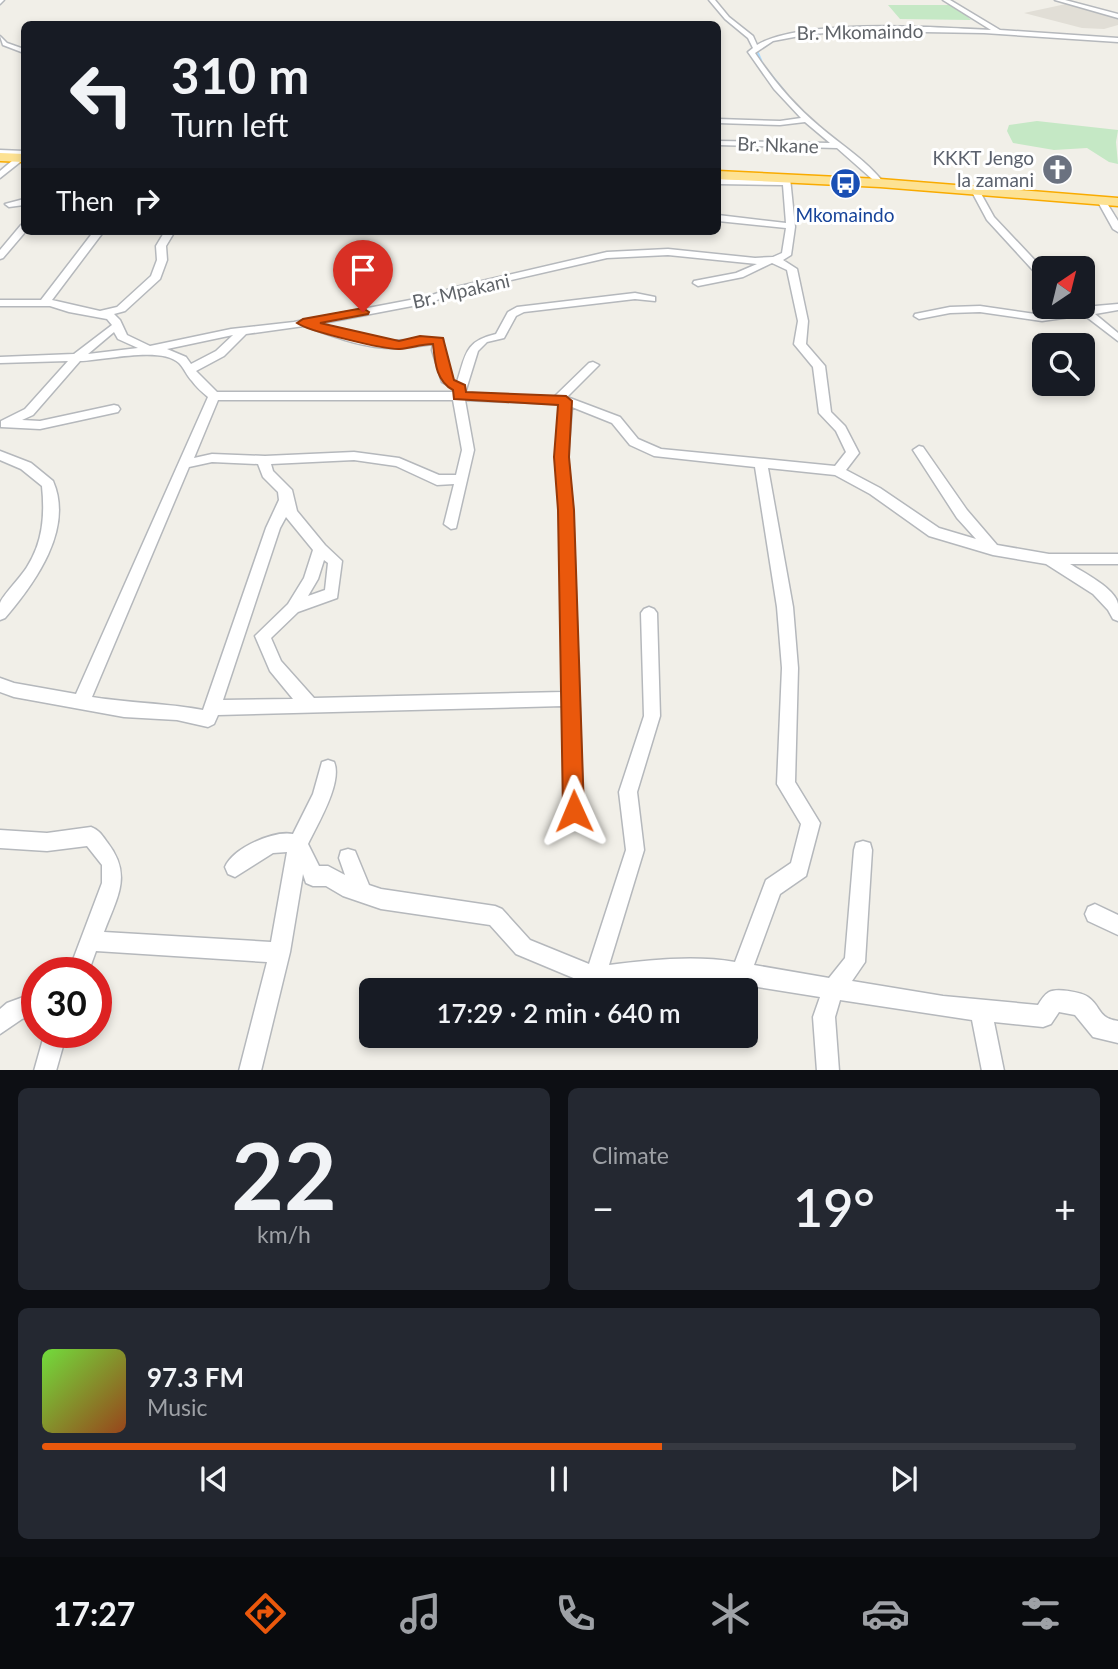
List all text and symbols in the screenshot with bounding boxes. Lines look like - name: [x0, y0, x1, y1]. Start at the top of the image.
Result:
- street label: Br. Mkomaindo: [796, 19, 923, 44]
- text: 310 m: [171, 46, 309, 104]
- icon: left: [56, 49, 147, 140]
- text: Turn left: [171, 105, 288, 144]
- street label: Br. Nkane: [737, 132, 819, 157]
- place label: KKKT Jengo la zamani: [932, 146, 1034, 191]
- church icon: KKKT Jengo la zamani: [1040, 152, 1074, 186]
- bus stop icon: Mkomaindo: [828, 167, 862, 201]
- icon: right: [128, 182, 166, 220]
- text: Then: [56, 185, 114, 217]
- place label: Mkomaindo: [795, 203, 895, 226]
- pin: [333, 240, 393, 312]
- icon: arrive: [344, 251, 382, 289]
- north arrow: [1032, 256, 1096, 318]
- map controls: [1032, 256, 1095, 396]
- street label: Br. Mpakani: [410, 268, 512, 313]
- button: search: [1032, 333, 1095, 396]
- position arrow: [537, 774, 611, 848]
- speed limit sign: 30: [21, 957, 112, 1048]
- text: 17:29 · 2 min · 640 m: [436, 997, 681, 1029]
- text: 22: [231, 1120, 337, 1229]
- text: Climate: [592, 1141, 669, 1169]
- text: 19°: [793, 1176, 875, 1238]
- text: −: [592, 1185, 614, 1231]
- text: +: [1054, 1185, 1076, 1231]
- text: km/h: [257, 1220, 311, 1248]
- text: 97.3 FM: [147, 1361, 244, 1393]
- text: Music: [147, 1393, 207, 1421]
- icon: previous: [195, 1460, 233, 1498]
- icon: pause: [540, 1460, 578, 1498]
- icon: next: [885, 1460, 923, 1498]
- icon: directions: [241, 1589, 290, 1638]
- icon: music: [396, 1589, 445, 1638]
- icon: phone: [551, 1589, 600, 1638]
- icon: climate: [706, 1589, 755, 1638]
- icon: car: [861, 1589, 910, 1638]
- icon: filters: [1016, 1589, 1065, 1638]
- text: 17:27: [53, 1594, 135, 1633]

